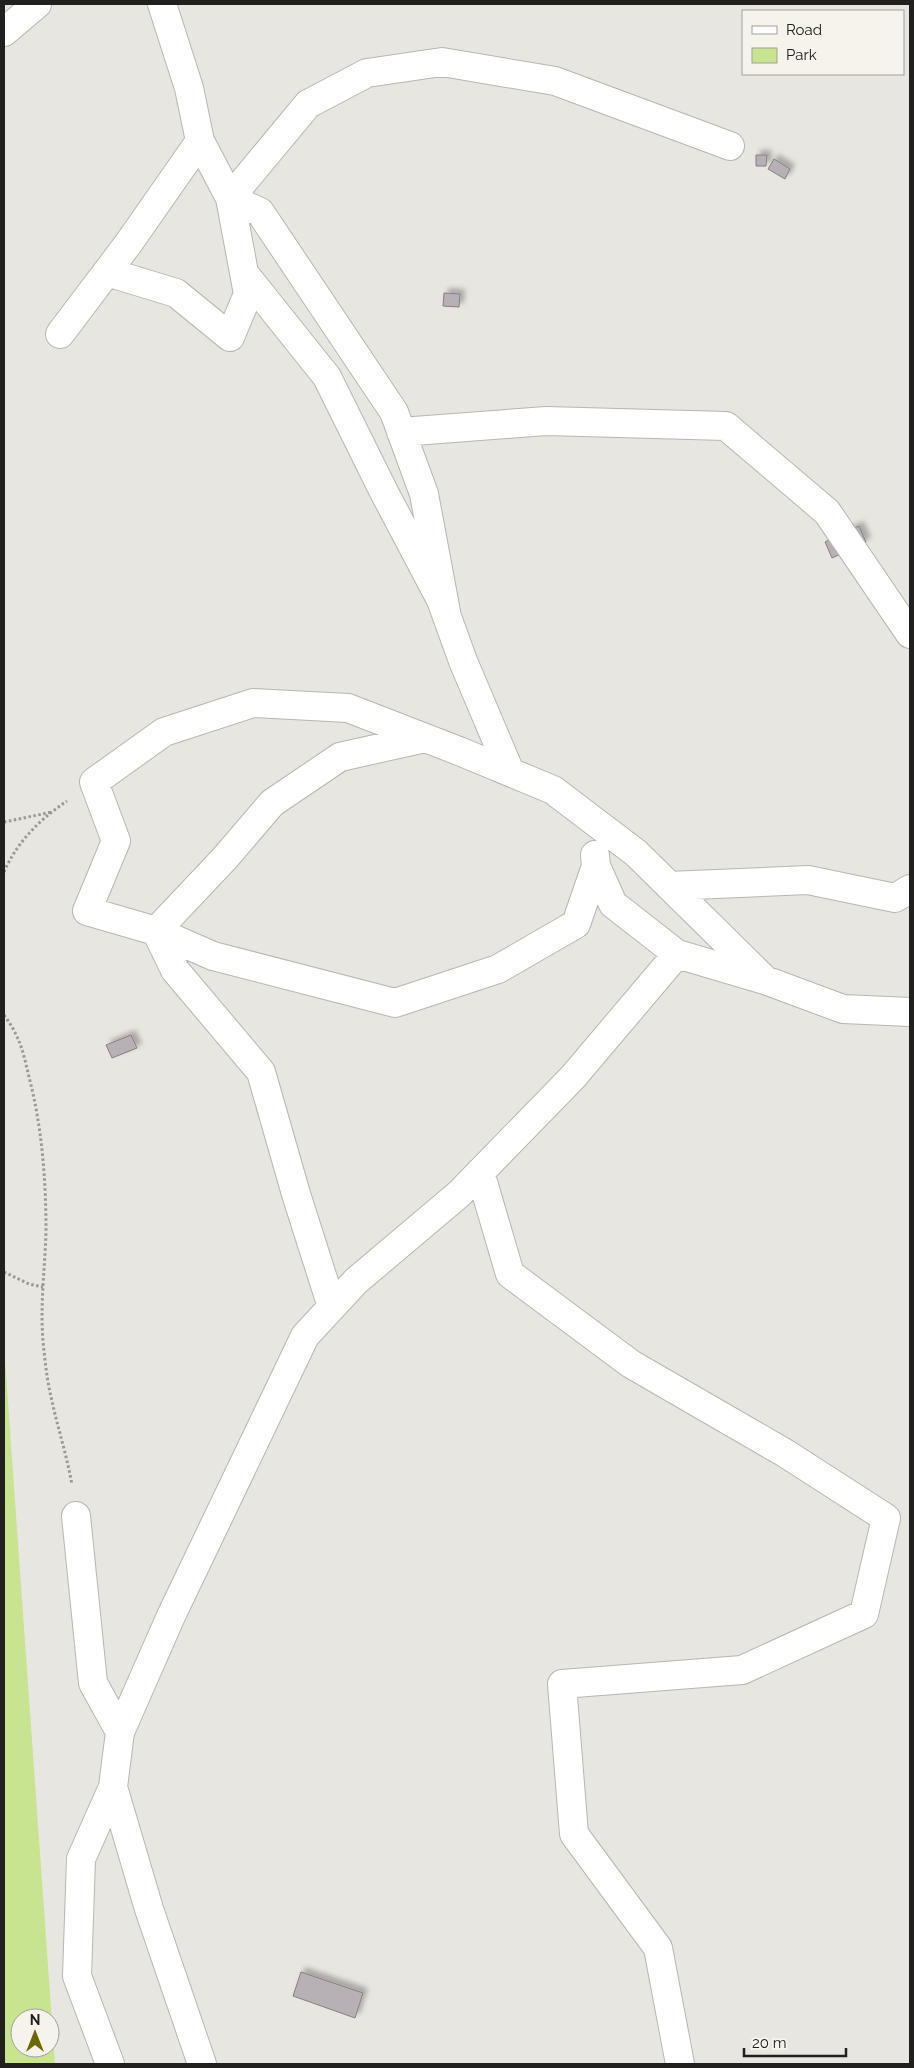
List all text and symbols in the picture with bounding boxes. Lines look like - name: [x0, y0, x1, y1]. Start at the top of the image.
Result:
- legend: [742, 10, 904, 75]
- text: Road: [786, 21, 822, 39]
- text: Park: [786, 46, 817, 64]
- north arrow: [10, 2008, 60, 2058]
- text: N: [30, 2012, 40, 2028]
- scale bar: [744, 2026, 846, 2058]
- text: 20 m: [752, 2034, 787, 2052]

